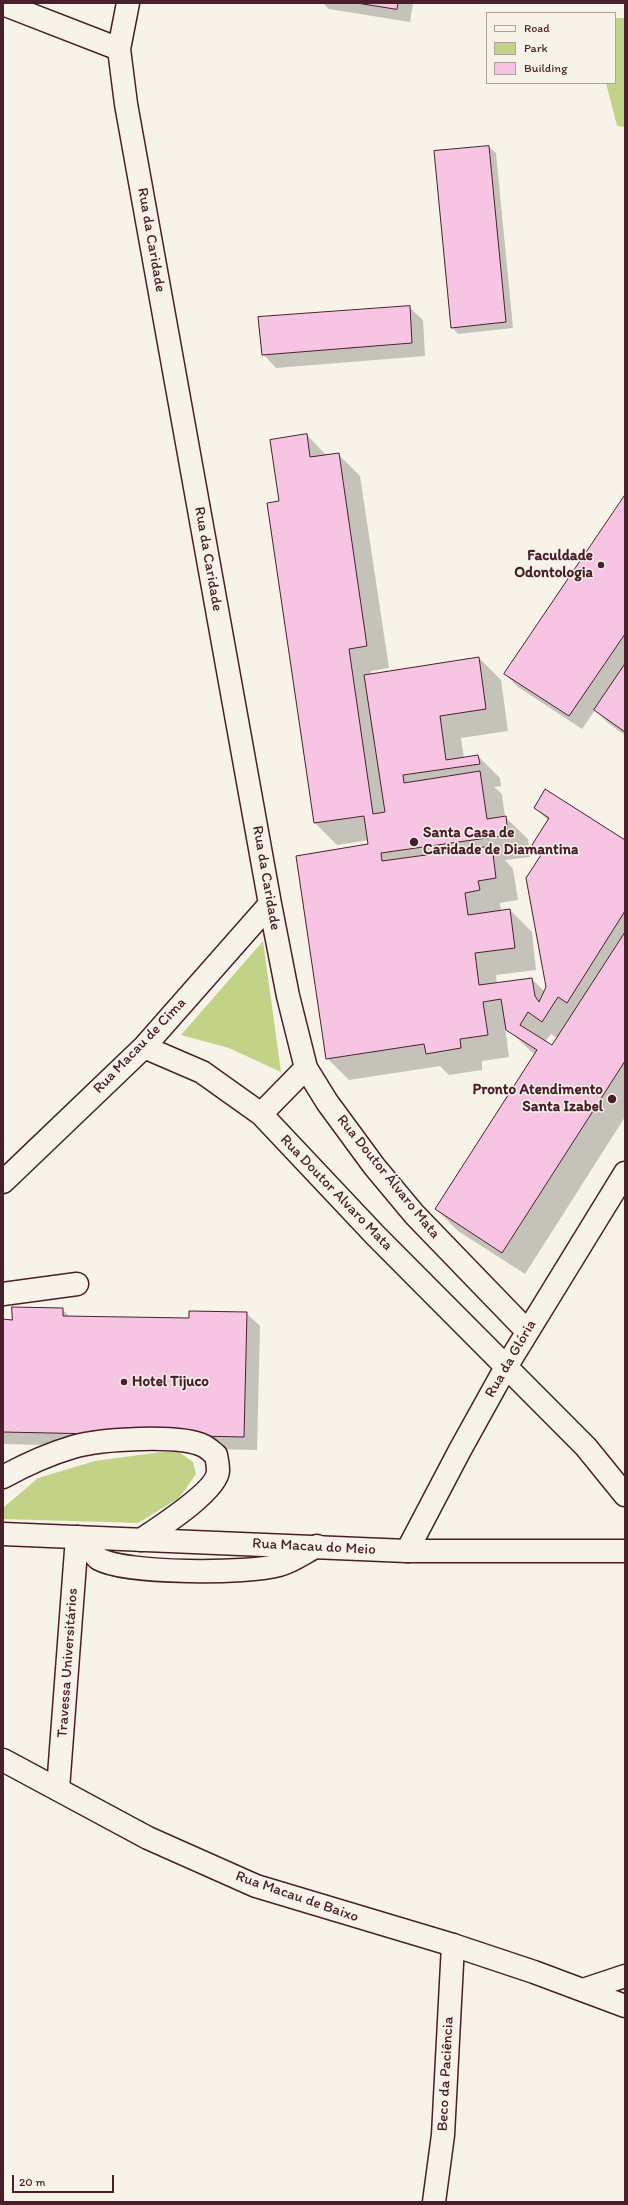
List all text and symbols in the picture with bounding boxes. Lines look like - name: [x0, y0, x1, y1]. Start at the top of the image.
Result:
- legend: [486, 12, 616, 84]
- text: Road: [524, 21, 550, 35]
- text: Park: [524, 41, 548, 55]
- text: Building: [524, 61, 567, 75]
- street label: Rua da Caridade: [133, 186, 169, 294]
- street label: Rua da Caridade: [190, 505, 226, 613]
- place label: Faculdade Odontologia: [514, 547, 593, 582]
- marker: Faculdade Odontologia: [596, 560, 606, 570]
- street label: Rua da Caridade: [248, 824, 284, 932]
- place label: Santa Casa de Caridade de Diamantina: [423, 824, 578, 859]
- marker: Santa Casa de Caridade de Diamantina: [408, 836, 420, 848]
- street label: Rua Macau de Cima: [90, 994, 190, 1098]
- place label: Pronto Atendimento Santa Izabel: [473, 1081, 603, 1116]
- marker: Pronto Atendimento Santa Izabel: [606, 1093, 618, 1105]
- street label: Rua Doutor Álvaro Mata: [332, 1111, 444, 1243]
- street label: Rua Doutor Alvaro Mata: [276, 1131, 396, 1255]
- street label: Rua da Glória: [482, 1317, 540, 1401]
- place label: Hotel Tijuco: [132, 1373, 209, 1391]
- marker: Hotel Tijuco: [119, 1377, 129, 1387]
- street label: Rua Macau do Meio: [252, 1535, 376, 1559]
- street label: Travessa Universitários: [54, 1588, 82, 1738]
- street label: Rua Macau de Baixo: [233, 1867, 361, 1927]
- street label: Beco da Paciência: [434, 2016, 458, 2132]
- scale bar: [14, 2167, 116, 2193]
- text: 20 m: [19, 2175, 46, 2189]

